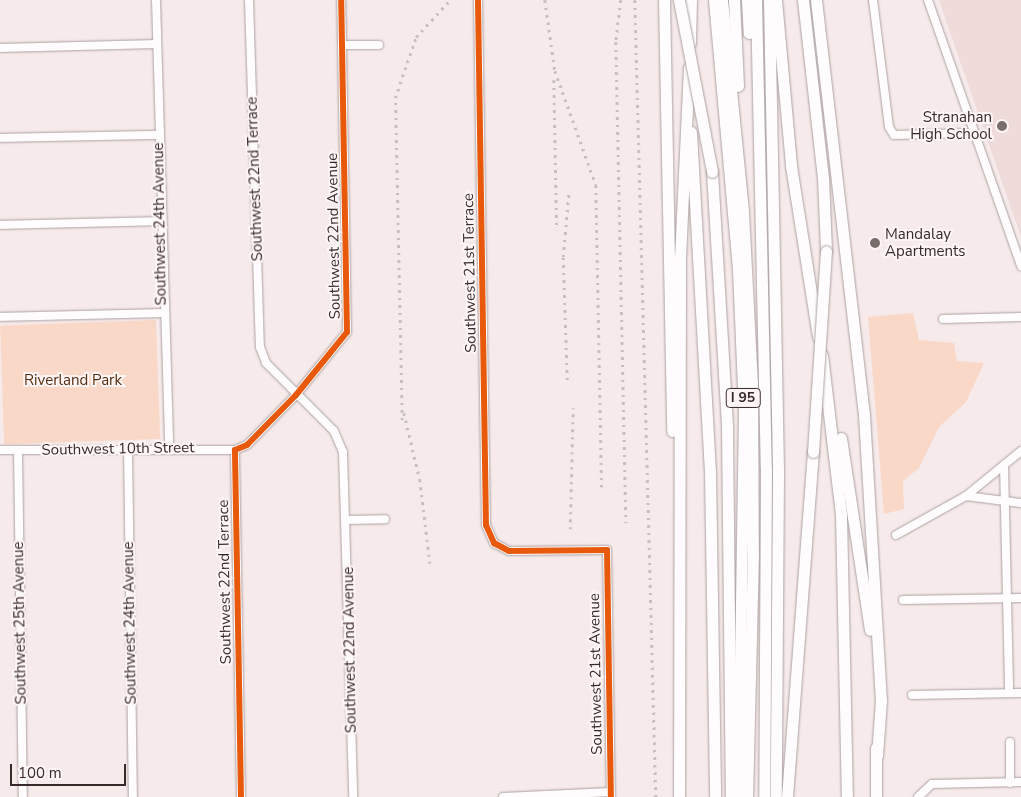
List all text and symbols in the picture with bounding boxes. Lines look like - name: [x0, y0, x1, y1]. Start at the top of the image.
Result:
- street label: Southwest 22nd Terrace: [243, 96, 267, 262]
- place label: Stranahan High School: [910, 108, 992, 143]
- marker: Stranahan High School: [996, 120, 1008, 132]
- street label: Southwest 24th Avenue: [150, 142, 170, 306]
- street label: Southwest 22nd Avenue: [324, 153, 344, 319]
- street label: Southwest 21st Terrace: [460, 193, 480, 353]
- place label: Mandalay Apartments: [885, 225, 965, 260]
- marker: Mandalay Apartments: [869, 237, 881, 249]
- park label: Riverland Park: [24, 372, 122, 390]
- road number: I 95: [726, 386, 760, 409]
- street label: Southwest 10th Street: [41, 439, 195, 459]
- street label: Southwest 22nd Terrace: [215, 499, 235, 665]
- street label: Southwest 25th Avenue: [10, 541, 30, 705]
- street label: Southwest 24th Avenue: [120, 541, 140, 705]
- street label: Southwest 22nd Avenue: [340, 567, 360, 733]
- street label: Southwest 21st Avenue: [586, 593, 606, 755]
- scale bar: [12, 754, 129, 786]
- text: 100 m: [18, 763, 62, 783]

